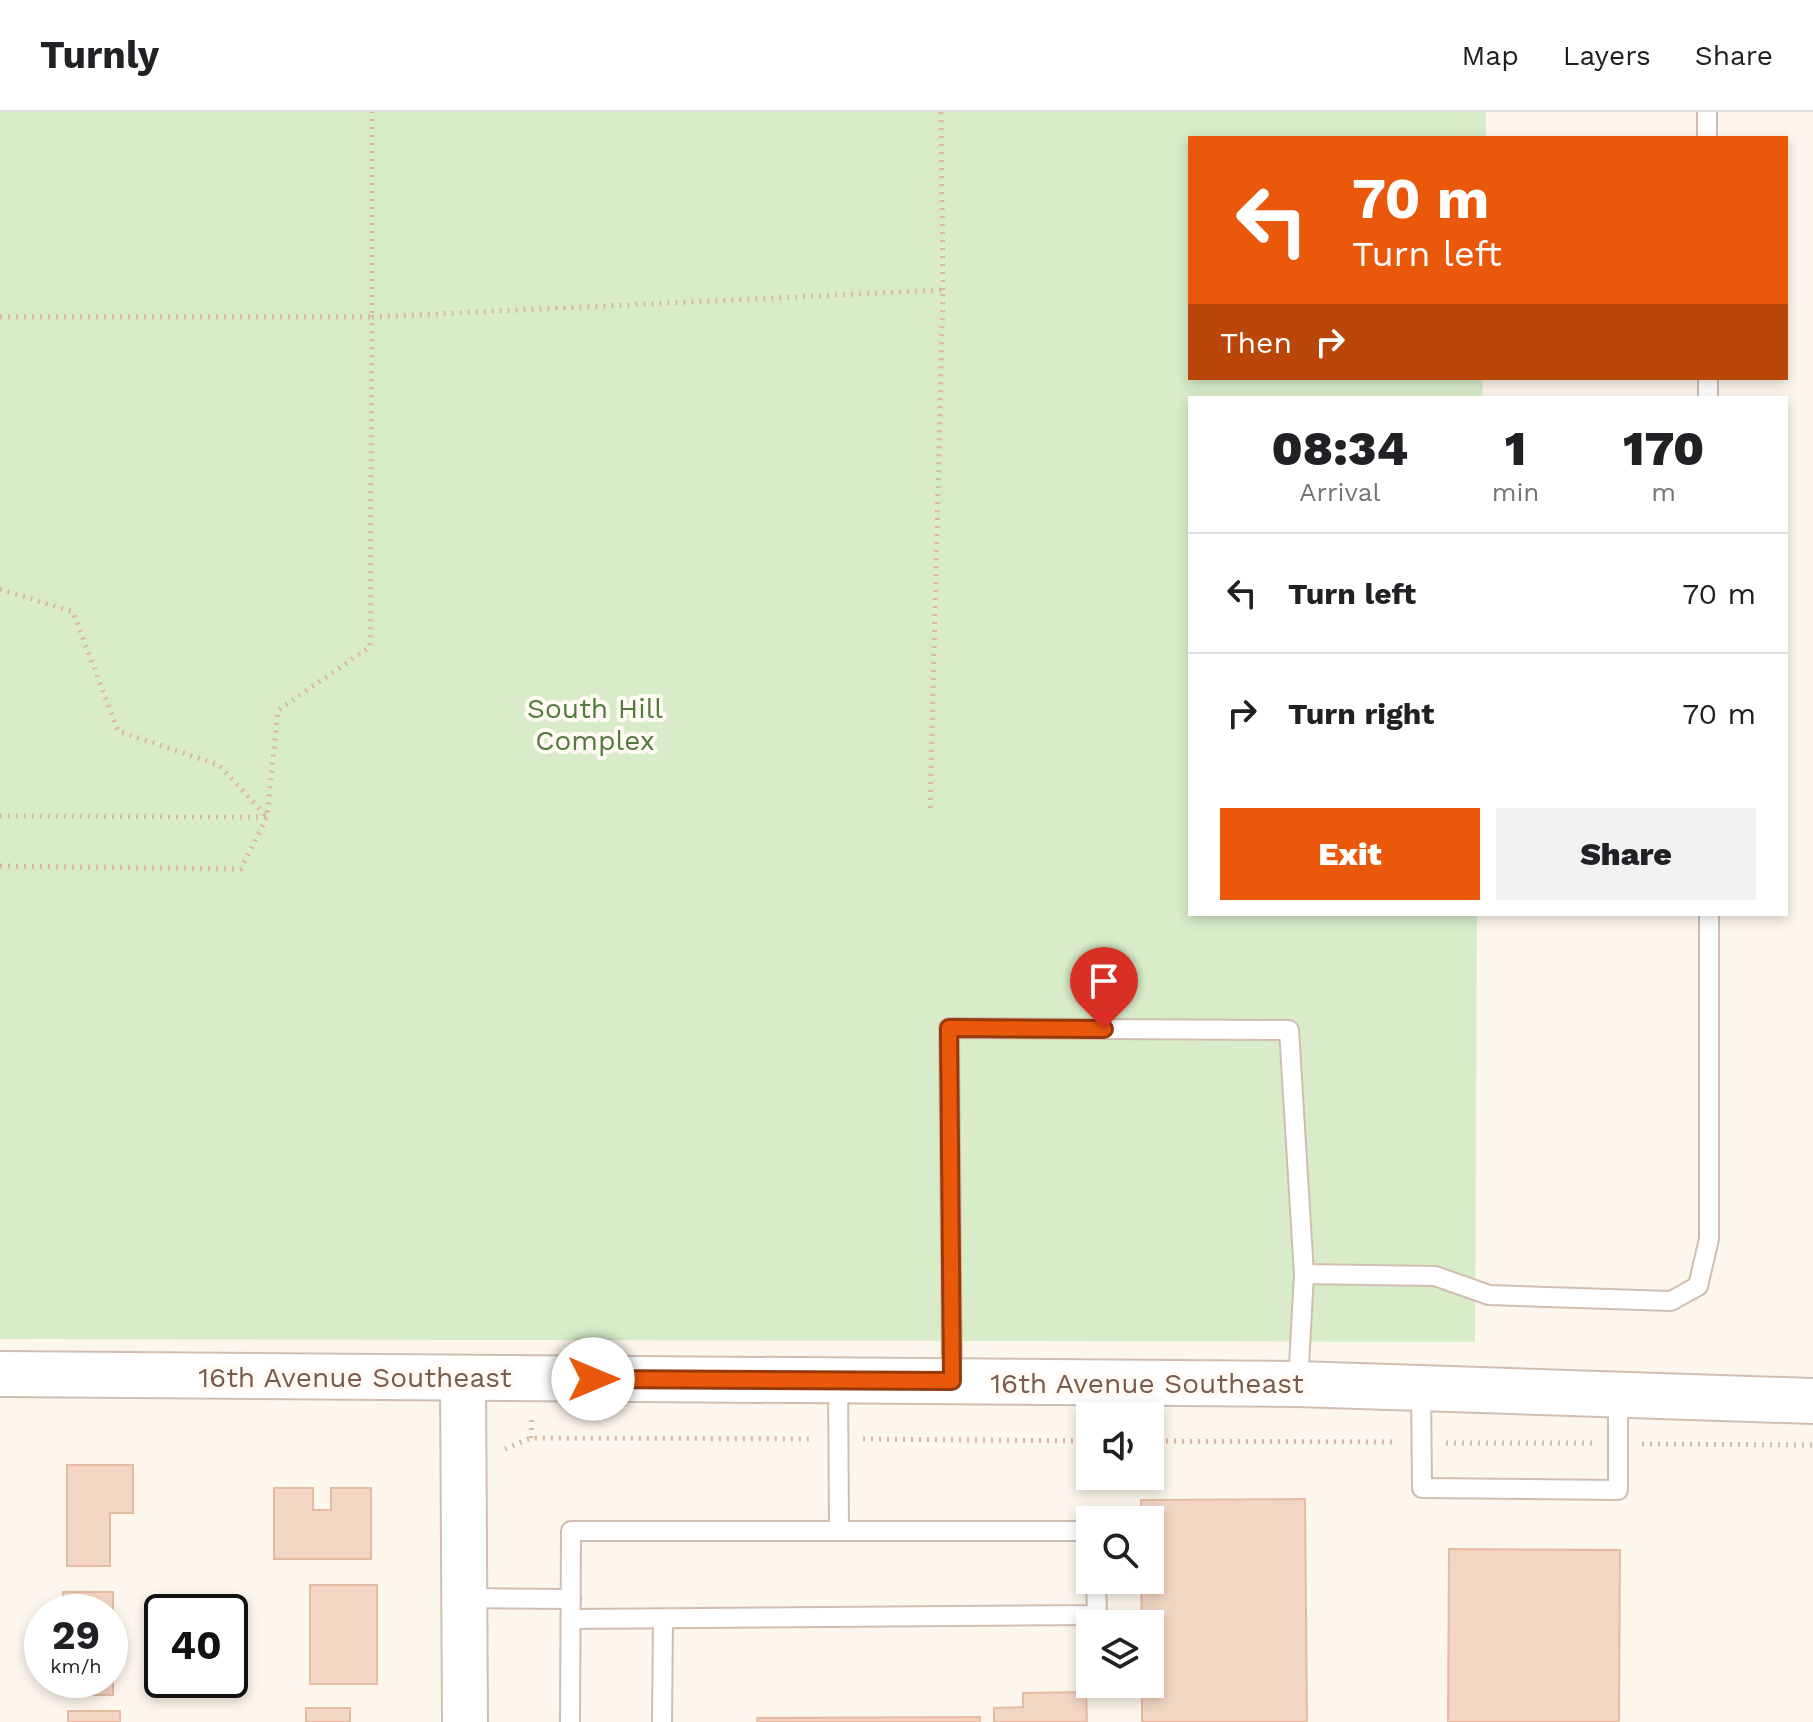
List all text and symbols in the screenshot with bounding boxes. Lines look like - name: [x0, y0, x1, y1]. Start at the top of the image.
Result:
- text: Turnly: [40, 33, 159, 77]
- text: Map: [1462, 39, 1519, 72]
- text: Layers: [1563, 39, 1651, 72]
- text: Share: [1695, 39, 1773, 72]
- text: 70 m: [1352, 166, 1489, 232]
- icon: left: [1220, 168, 1324, 272]
- text: Turn left: [1352, 233, 1502, 275]
- icon: right: [1308, 320, 1352, 364]
- text: Then: [1220, 325, 1292, 360]
- text: 08:34: [1272, 420, 1408, 477]
- text: 1: [1505, 420, 1526, 477]
- text: 170: [1623, 420, 1704, 477]
- text: Arrival: [1299, 477, 1380, 507]
- text: min: [1492, 477, 1539, 507]
- text: m: [1651, 477, 1676, 507]
- icon: left: [1220, 571, 1264, 615]
- text: Turn left: [1288, 576, 1416, 611]
- text: 70 m: [1682, 576, 1756, 611]
- icon: right: [1220, 691, 1264, 735]
- park label: South Hill Complex: [527, 692, 663, 757]
- text: Turn right: [1288, 696, 1434, 731]
- text: 70 m: [1682, 696, 1756, 731]
- button: Exit: [1220, 808, 1480, 900]
- button: Share: [1496, 808, 1756, 900]
- pin: [1070, 947, 1138, 1029]
- icon: arrive: [1082, 959, 1126, 1003]
- position arrow: [551, 1337, 635, 1421]
- street label: 16th Avenue Southeast: [198, 1361, 512, 1394]
- street label: 16th Avenue Southeast: [990, 1367, 1304, 1400]
- map controls: [1076, 1402, 1164, 1698]
- button: sound: [1076, 1402, 1164, 1490]
- button: search: [1076, 1506, 1164, 1594]
- speed limit sign: 40: [144, 1594, 248, 1698]
- button: layers: [1076, 1610, 1164, 1698]
- text: 29: [52, 1612, 100, 1659]
- text: km/h: [50, 1654, 102, 1678]

